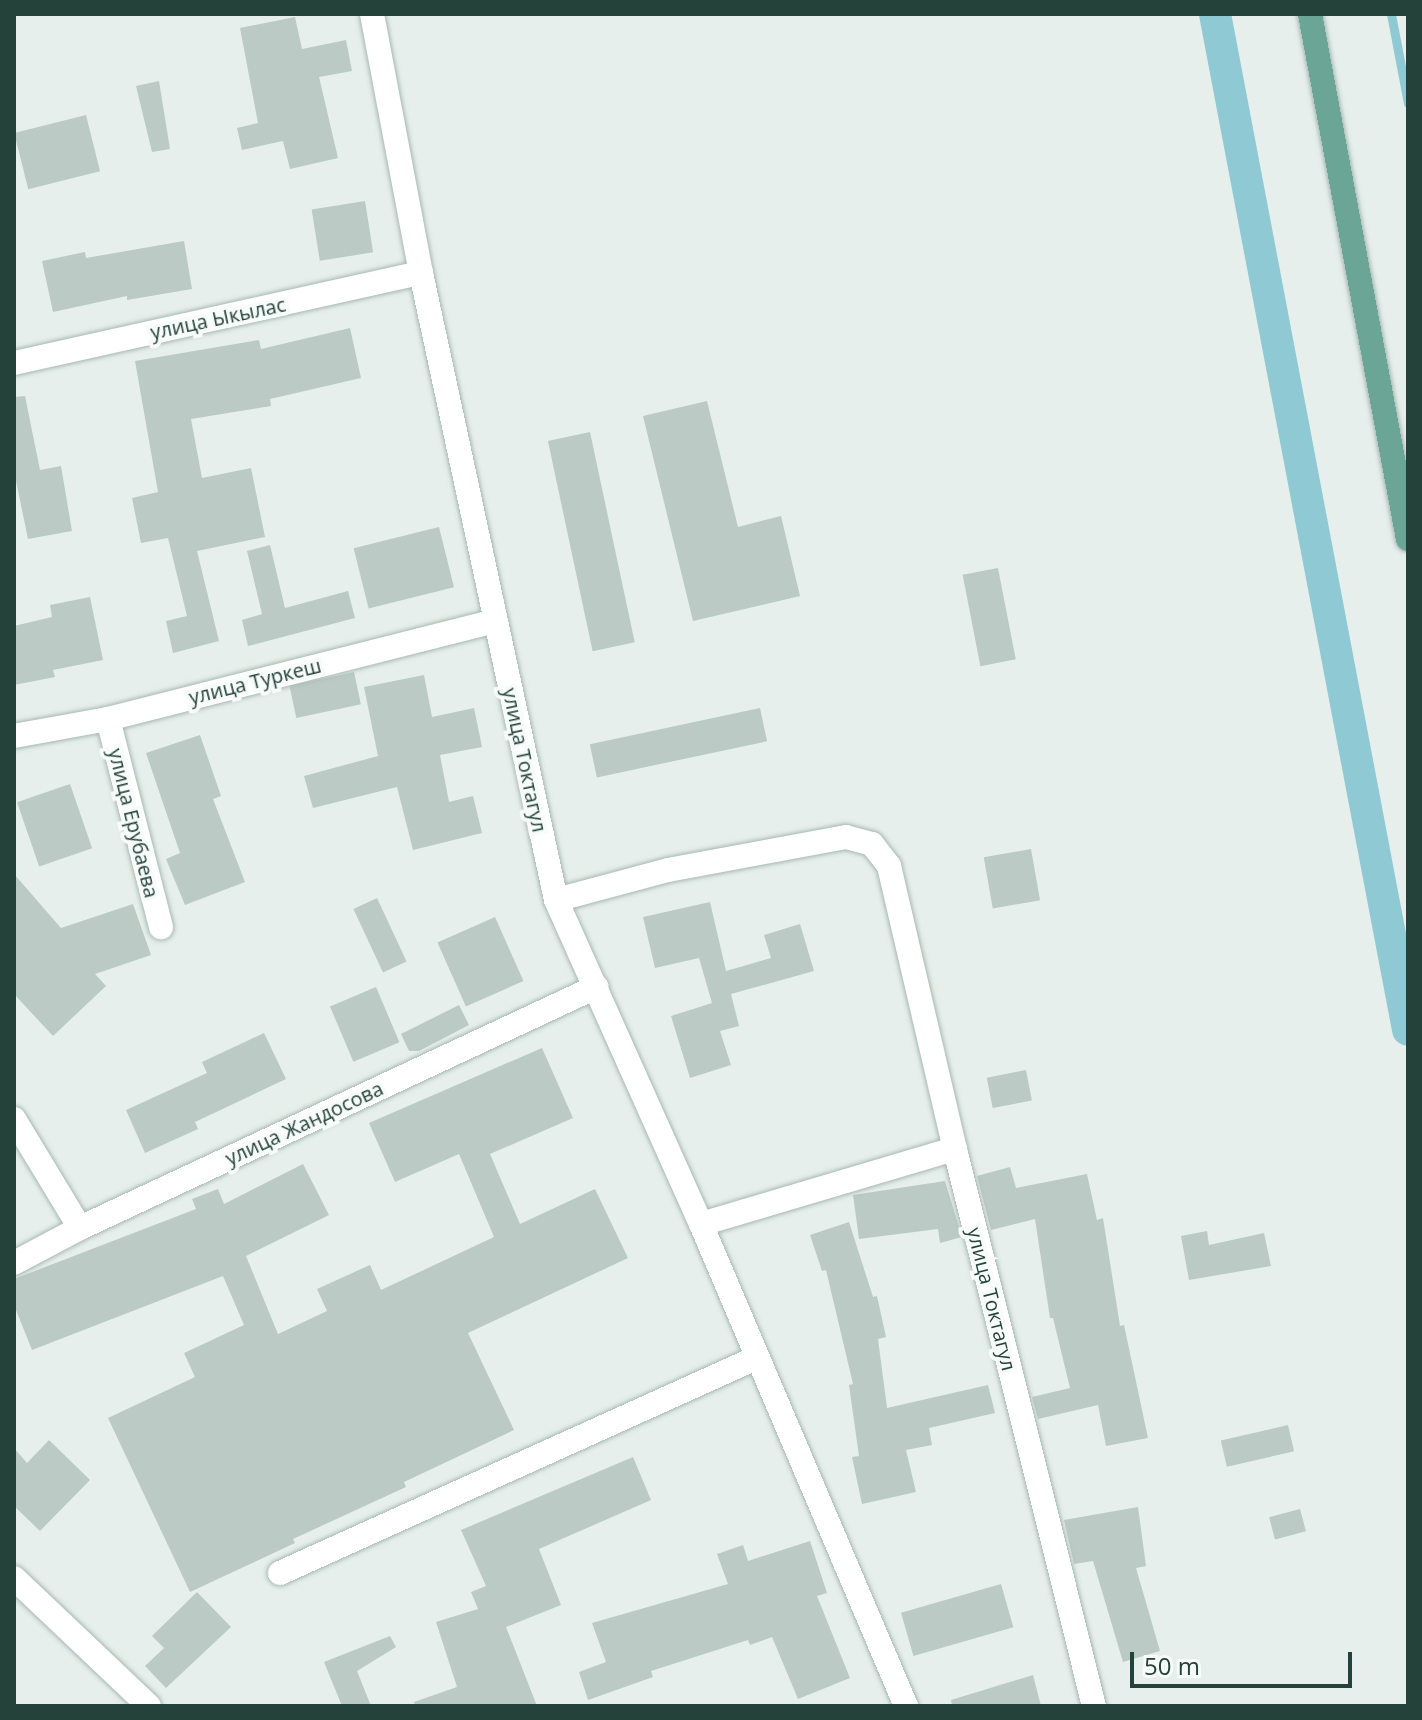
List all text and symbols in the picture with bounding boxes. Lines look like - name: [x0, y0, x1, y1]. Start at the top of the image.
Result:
- street label: улица Ыкылас: [148, 292, 288, 344]
- street label: улица Туркеш: [186, 653, 324, 709]
- street label: улица Токтагул: [498, 686, 552, 834]
- street label: улица Ерубаева: [104, 746, 164, 900]
- street label: улица Жандосова: [221, 1076, 387, 1170]
- street label: улица Токтагул: [963, 1225, 1021, 1373]
- scale bar: [1134, 1636, 1356, 1686]
- text: 50 m: [1144, 1649, 1200, 1682]

